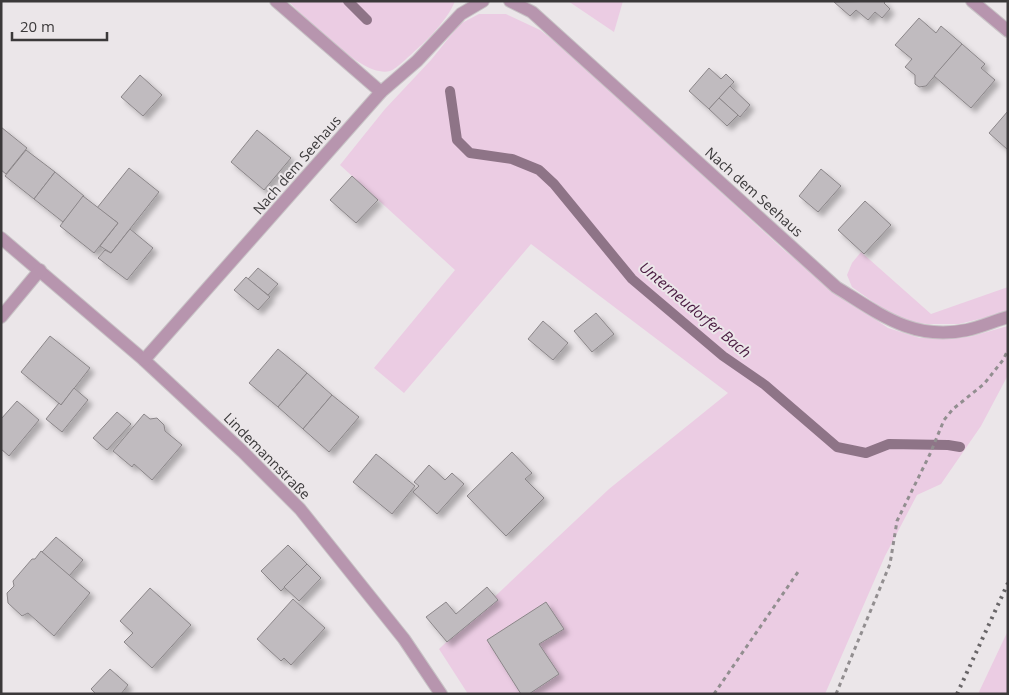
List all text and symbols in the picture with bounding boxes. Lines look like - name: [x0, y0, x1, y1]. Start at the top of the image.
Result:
- scale bar: [12, 10, 108, 42]
- text: 20 m: [20, 16, 55, 36]
- street label: Nach dem Seehaus: [248, 111, 345, 218]
- street label: Nach dem Seehaus: [701, 143, 807, 241]
- water label: Unterneudorfer Bach: [636, 257, 756, 362]
- street label: Lindemannstraße: [220, 408, 315, 503]

